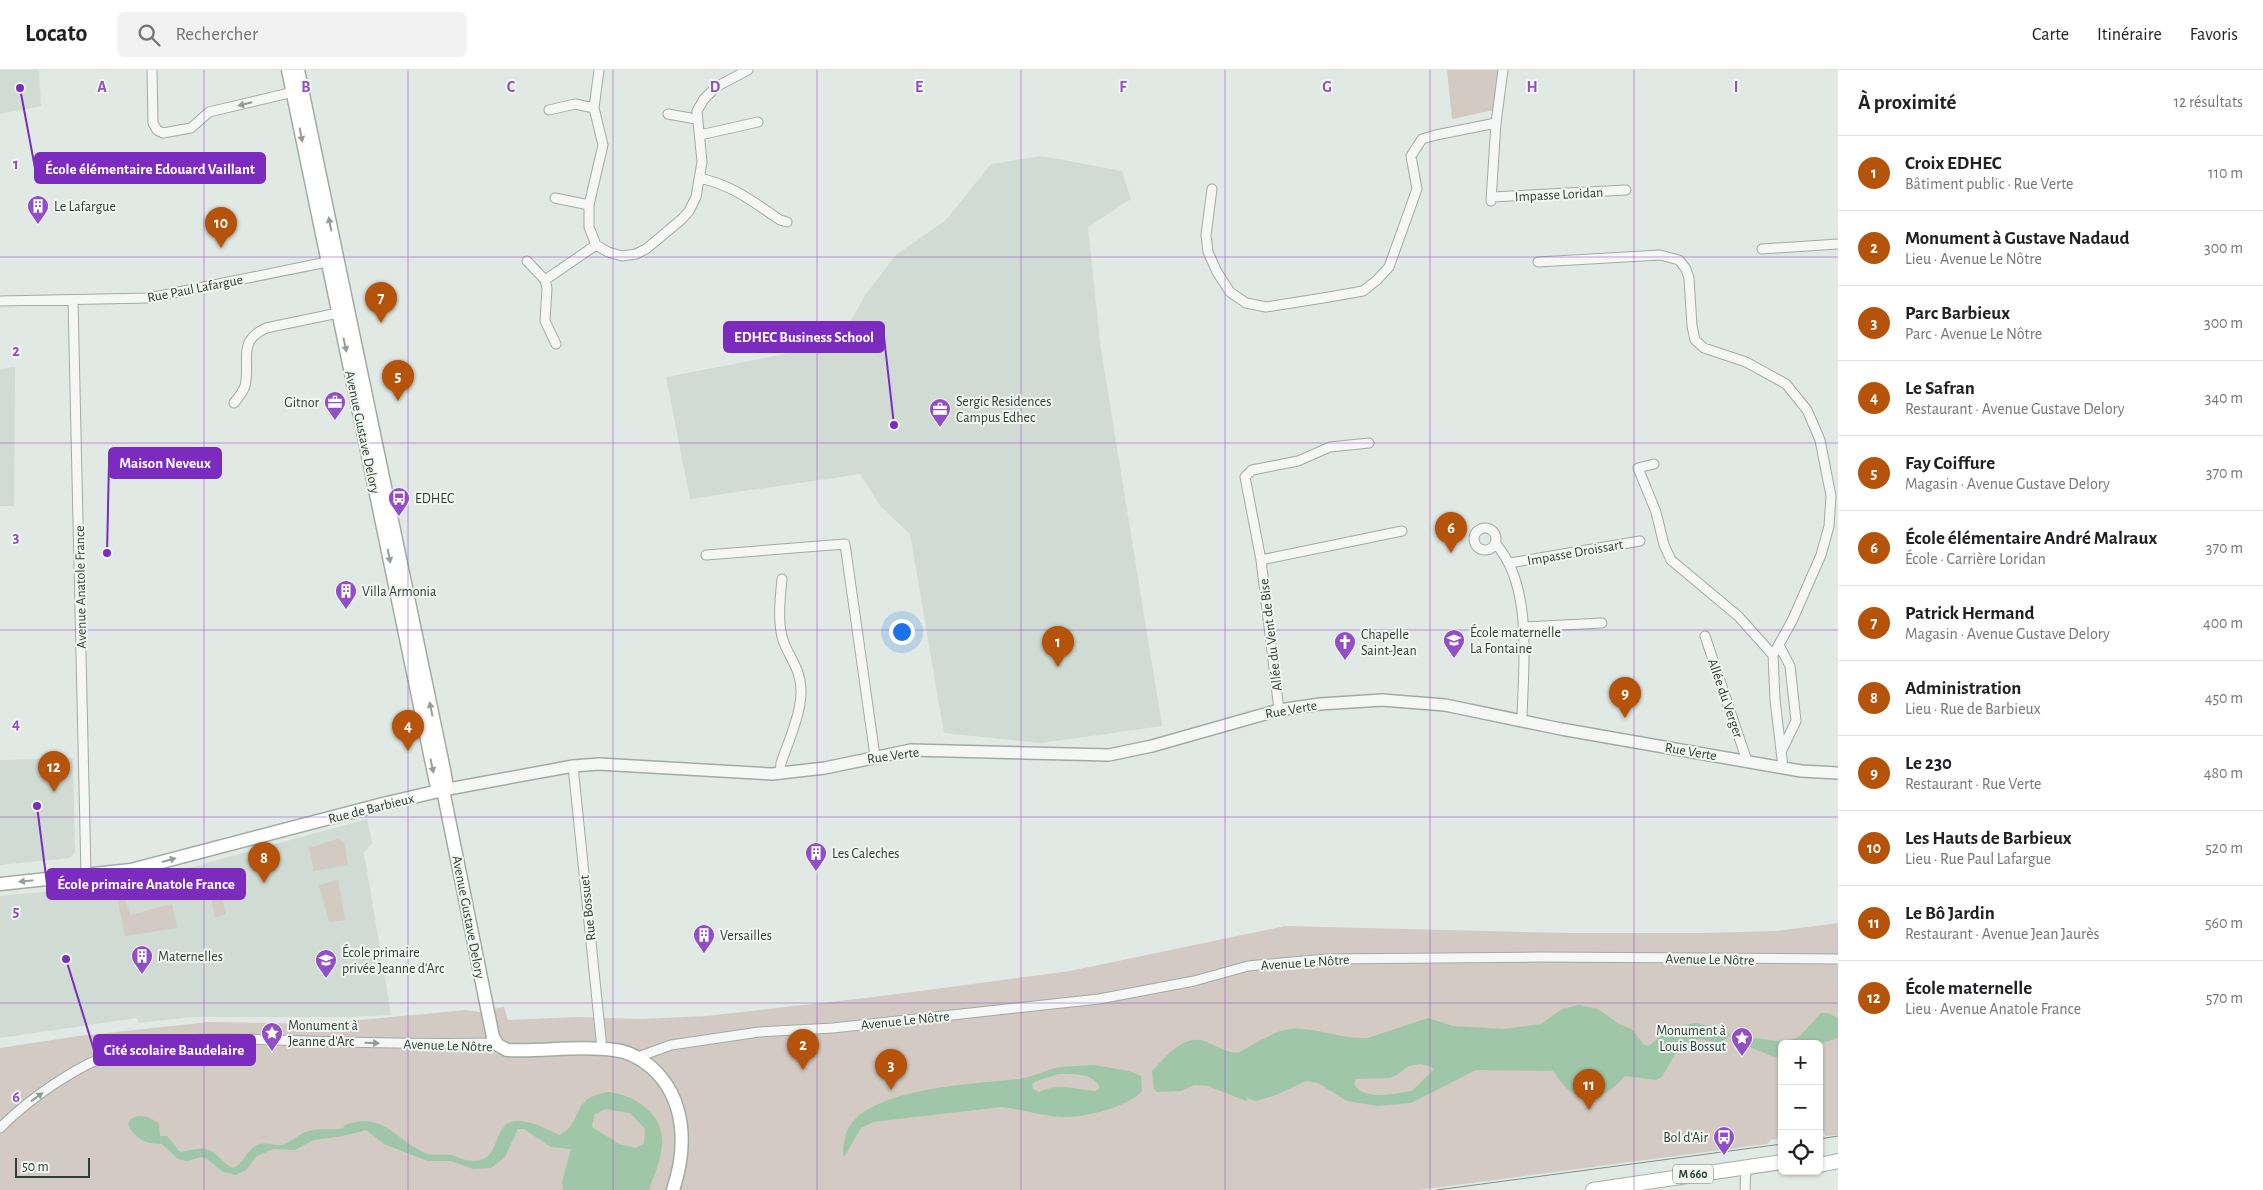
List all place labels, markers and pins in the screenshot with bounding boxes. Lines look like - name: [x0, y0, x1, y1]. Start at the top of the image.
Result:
- callout: École élémentaire Edouard Vaillant: [35, 153, 265, 183]
- building icon: Le Lafargue: [26, 194, 50, 225]
- place label: Le Lafargue: [54, 200, 116, 214]
- pin: 10: [205, 207, 237, 248]
- pin: 7: [365, 282, 397, 323]
- callout: EDHEC Business School: [724, 322, 884, 352]
- pin: 5: [382, 360, 414, 401]
- office icon: Gitnor: [323, 390, 347, 421]
- place label: Sergic Residences Campus Edhec: [956, 395, 1051, 425]
- place label: Gitnor: [284, 396, 319, 410]
- office icon: Sergic Residences Campus Edhec: [928, 397, 952, 428]
- callout: Maison Neveux: [109, 448, 221, 478]
- bus stop icon: EDHEC: [387, 486, 411, 517]
- place label: EDHEC: [415, 492, 454, 506]
- pin: 6: [1435, 512, 1467, 553]
- building icon: Villa Armonia: [334, 579, 358, 610]
- place label: Villa Armonia: [362, 585, 437, 599]
- place label: École maternelle La Fontaine: [1470, 623, 1561, 656]
- pin: 1: [1042, 626, 1074, 667]
- place label: Chapelle Saint-Jean: [1361, 628, 1417, 658]
- school or university icon: École maternelle La Fontaine: [1442, 628, 1466, 659]
- church icon: Chapelle Saint-Jean: [1333, 630, 1357, 661]
- pin: 9: [1609, 677, 1641, 718]
- pin: 4: [392, 710, 424, 751]
- pin: 12: [38, 751, 70, 792]
- building icon: Les Caleches: [804, 841, 828, 872]
- pin: 8: [248, 842, 280, 883]
- place label: Les Caleches: [832, 847, 900, 861]
- callout: École primaire Anatole France: [47, 869, 245, 899]
- building icon: Versailles: [692, 923, 716, 954]
- place label: Versailles: [720, 929, 772, 943]
- place label: École primaire privée Jeanne d'Arc: [342, 943, 445, 976]
- building icon: Maternelles: [130, 944, 154, 975]
- school or university icon: École primaire privée Jeanne d'Arc: [314, 948, 338, 979]
- place label: Maternelles: [158, 950, 223, 964]
- place label: Monument à Jeanne d'Arc: [288, 1019, 358, 1049]
- place icon: Monument à Jeanne d'Arc: [260, 1021, 284, 1052]
- place label: Monument à Louis Bossut: [1656, 1024, 1727, 1054]
- place icon: Monument à Louis Bossut: [1730, 1026, 1754, 1057]
- pin: 2: [787, 1029, 819, 1070]
- callout: Cité scolaire Baudelaire: [94, 1035, 255, 1065]
- pin: 3: [875, 1049, 907, 1090]
- pin: 11: [1573, 1069, 1605, 1110]
- bus stop icon: Bol d'Air: [1712, 1125, 1736, 1156]
- place label: Bol d'Air: [1663, 1131, 1708, 1145]

